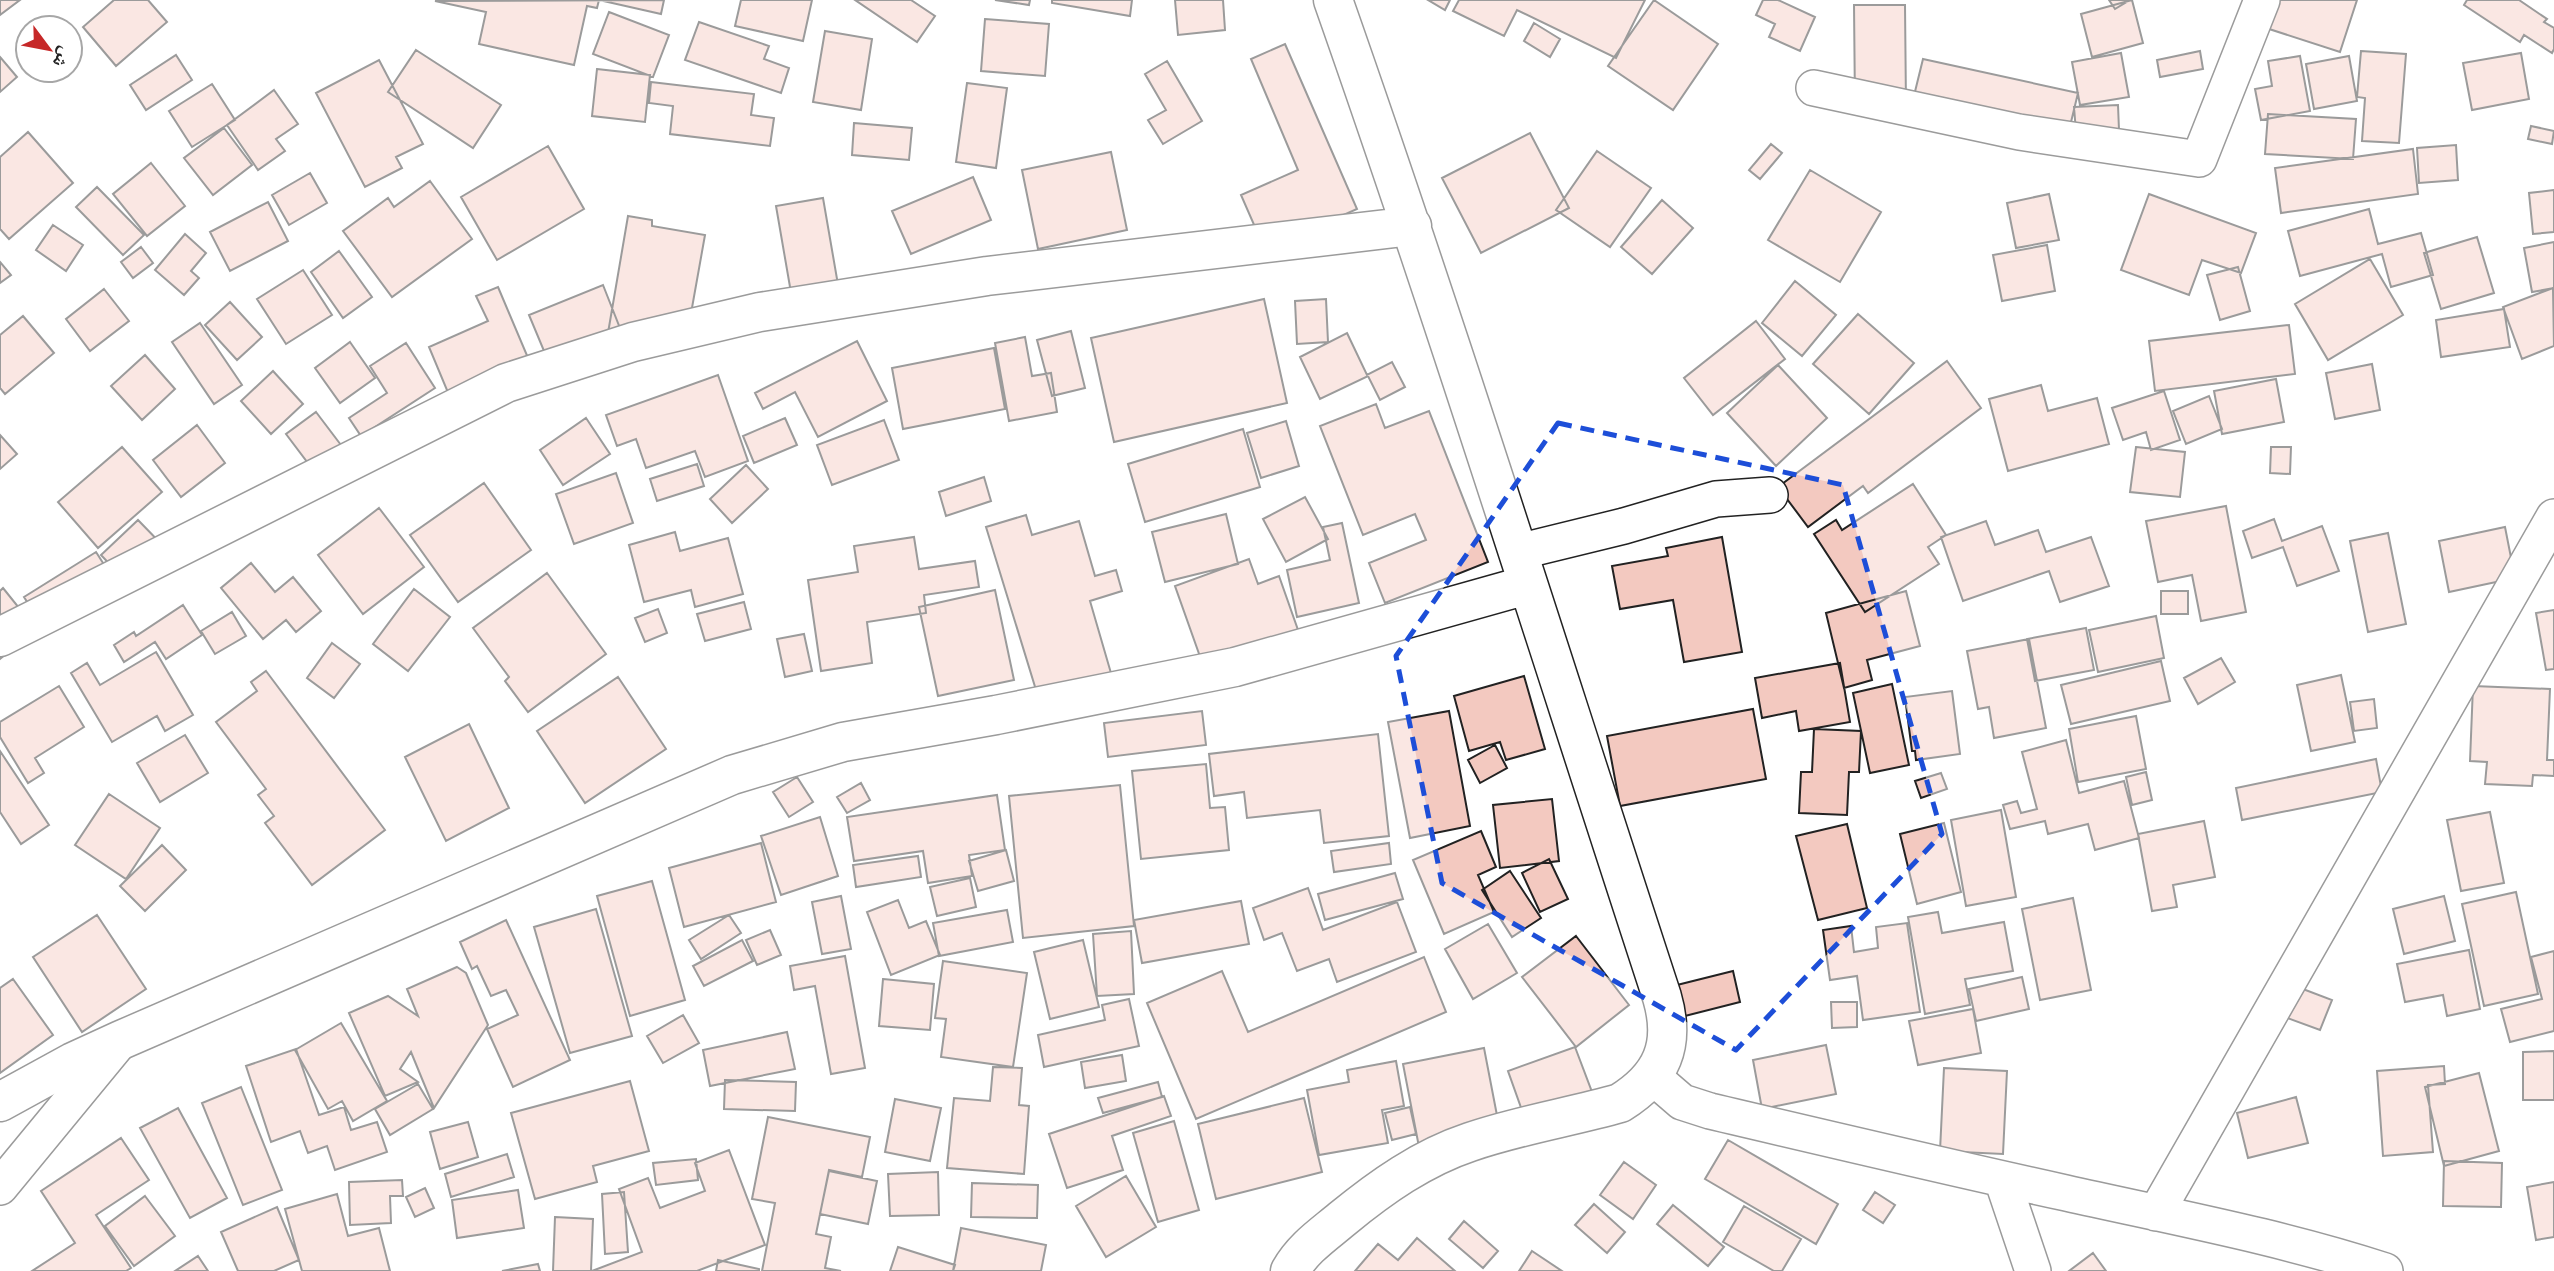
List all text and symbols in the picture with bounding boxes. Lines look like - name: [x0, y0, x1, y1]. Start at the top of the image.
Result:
- north arrow: [14, 14, 84, 84]
- text: ش: [48, 43, 77, 72]

